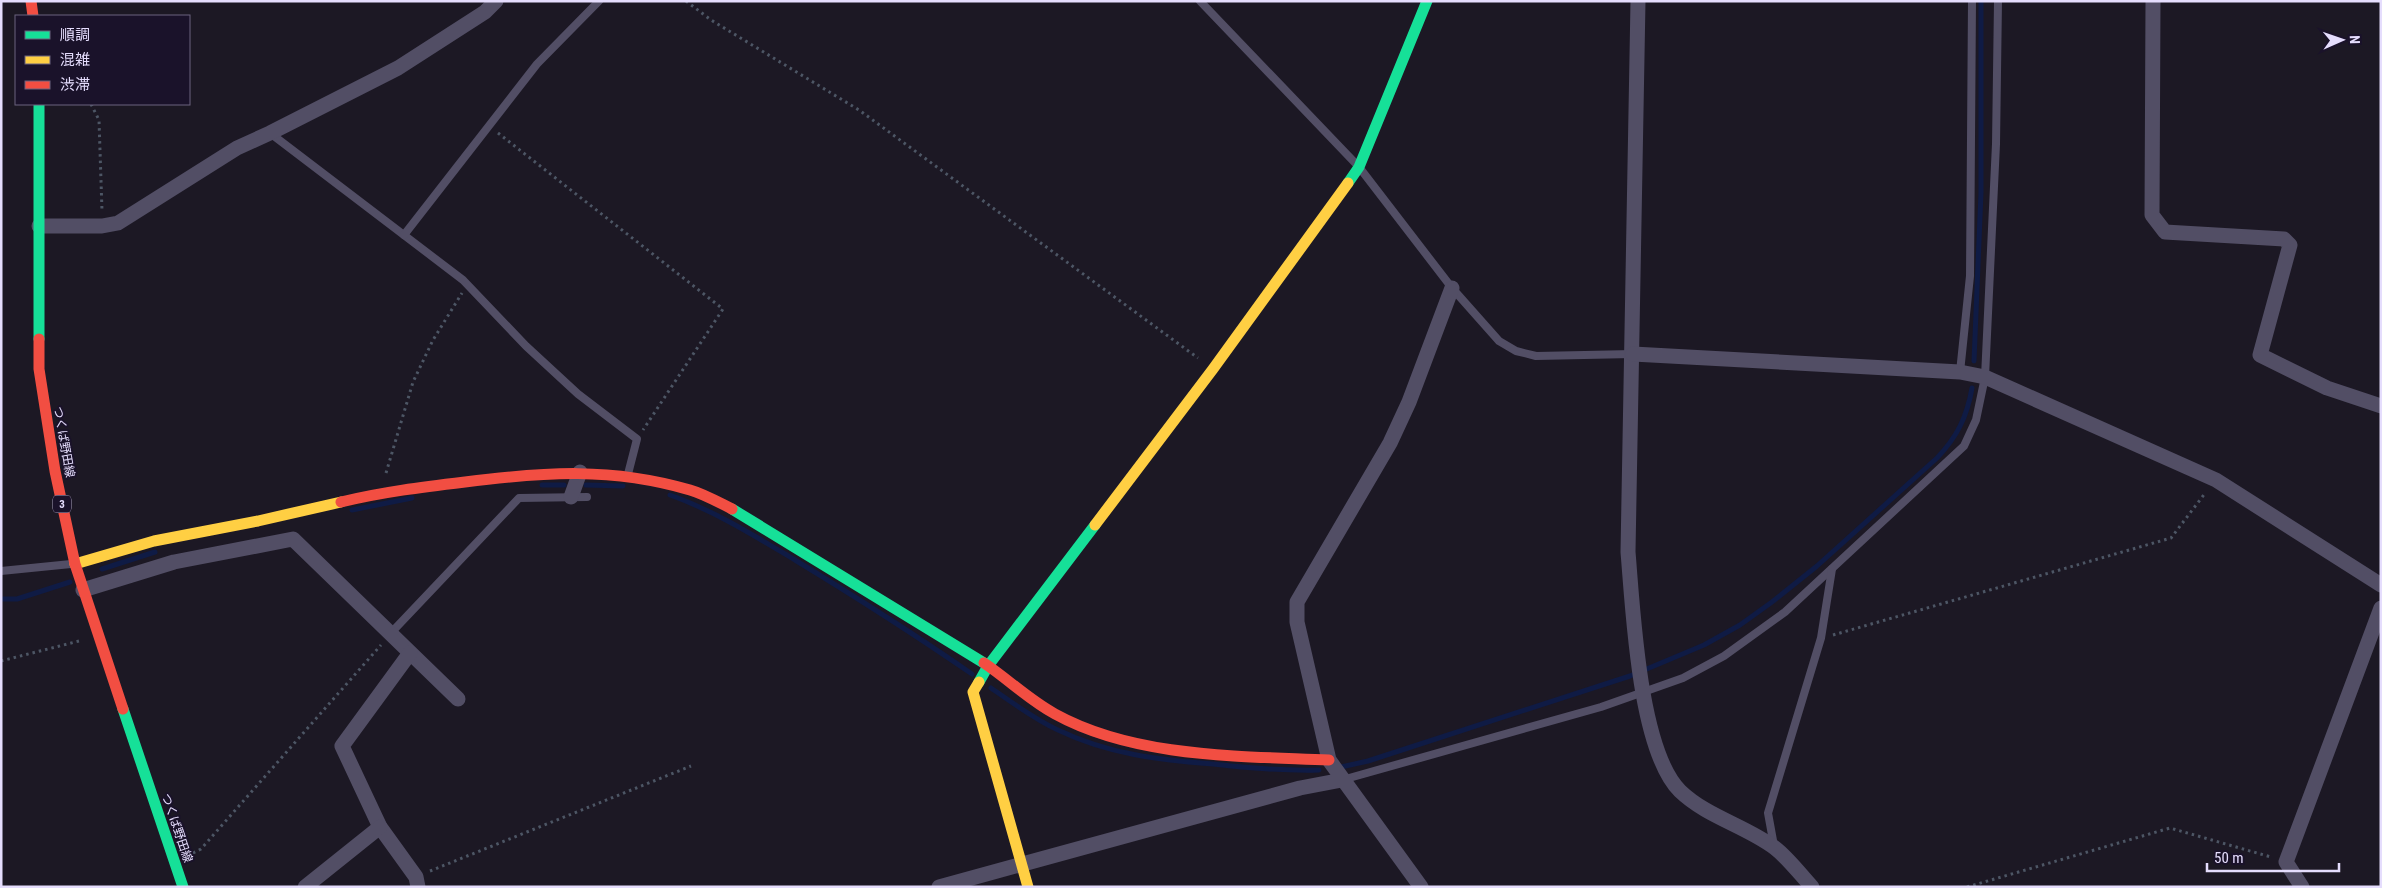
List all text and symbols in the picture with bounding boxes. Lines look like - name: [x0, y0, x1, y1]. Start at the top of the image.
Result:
- legend: [15, 15, 190, 105]
- north arrow: [2317, 15, 2367, 65]
- text: 順調: [60, 26, 90, 44]
- text: N: [2347, 35, 2363, 44]
- text: 混雑: [60, 51, 90, 69]
- text: 渋滞: [60, 76, 90, 94]
- street label: つくば野田線: [51, 405, 77, 479]
- road number: 3: [53, 496, 71, 512]
- street label: つくば野田線: [159, 792, 195, 864]
- scale bar: [2207, 840, 2340, 872]
- text: 50 m: [2214, 849, 2244, 867]

